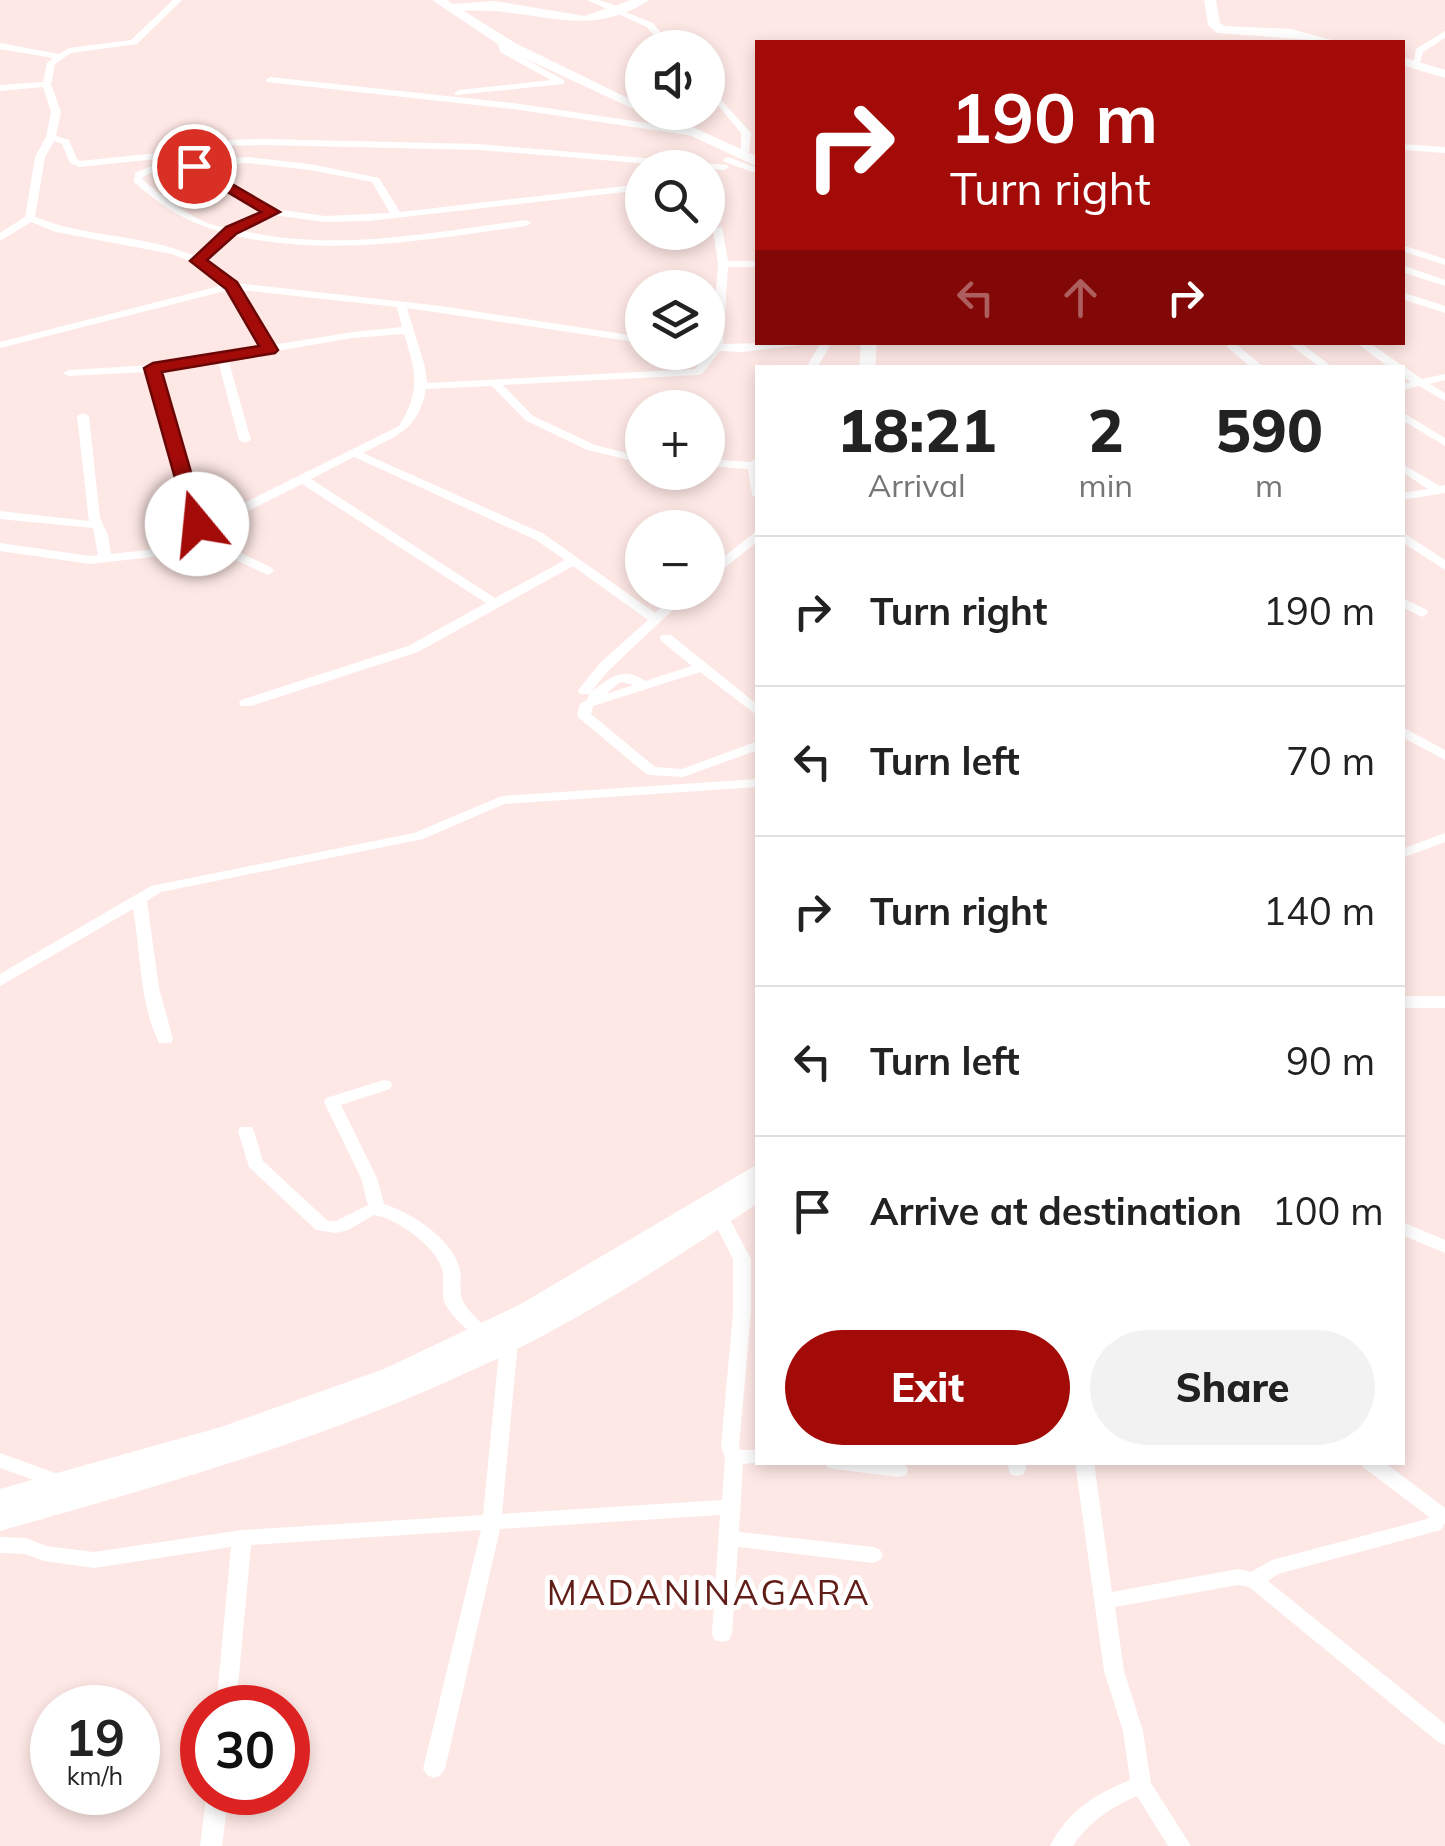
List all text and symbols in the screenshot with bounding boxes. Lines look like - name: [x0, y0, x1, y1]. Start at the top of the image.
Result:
- map controls: [625, 30, 725, 610]
- button: sound: [625, 30, 725, 130]
- text: 190 m: [950, 73, 1158, 161]
- icon: right: [785, 80, 915, 210]
- pin: [152, 124, 237, 209]
- icon: arrive: [167, 139, 222, 194]
- button: search: [625, 150, 725, 250]
- text: Turn right: [950, 160, 1151, 216]
- button: layers: [625, 270, 725, 370]
- icon: left: [948, 270, 1003, 325]
- icon: ahead: [1053, 270, 1108, 325]
- icon: right: [1158, 270, 1213, 325]
- button: +: [625, 390, 725, 490]
- text: 18:21: [837, 392, 997, 467]
- text: 2: [1088, 392, 1124, 467]
- text: 590: [1215, 392, 1323, 467]
- text: Arrival: [868, 465, 966, 505]
- text: min: [1079, 465, 1133, 505]
- text: m: [1255, 465, 1283, 505]
- position arrow: [145, 472, 249, 576]
- button: −: [625, 510, 725, 610]
- icon: right: [785, 584, 840, 639]
- text: Turn right: [870, 587, 1047, 635]
- text: 190 m: [1263, 587, 1375, 635]
- icon: left: [785, 734, 840, 789]
- text: Turn left: [870, 737, 1020, 785]
- text: 70 m: [1286, 737, 1375, 785]
- icon: right: [785, 884, 840, 939]
- text: Turn right: [870, 887, 1047, 935]
- text: 140 m: [1263, 887, 1375, 935]
- icon: left: [785, 1034, 840, 1089]
- text: Turn left: [870, 1037, 1020, 1085]
- text: 90 m: [1286, 1037, 1375, 1085]
- icon: arrive: [785, 1184, 840, 1239]
- text: Arrive at destination: [870, 1187, 1242, 1235]
- text: 100 m: [1272, 1187, 1384, 1235]
- button: Exit: [785, 1330, 1070, 1445]
- button: Share: [1090, 1330, 1375, 1445]
- district label: MADANINAGARA: [547, 1570, 871, 1614]
- speed limit sign: 30: [180, 1685, 310, 1815]
- text: 19: [65, 1706, 125, 1769]
- text: km/h: [67, 1760, 123, 1791]

